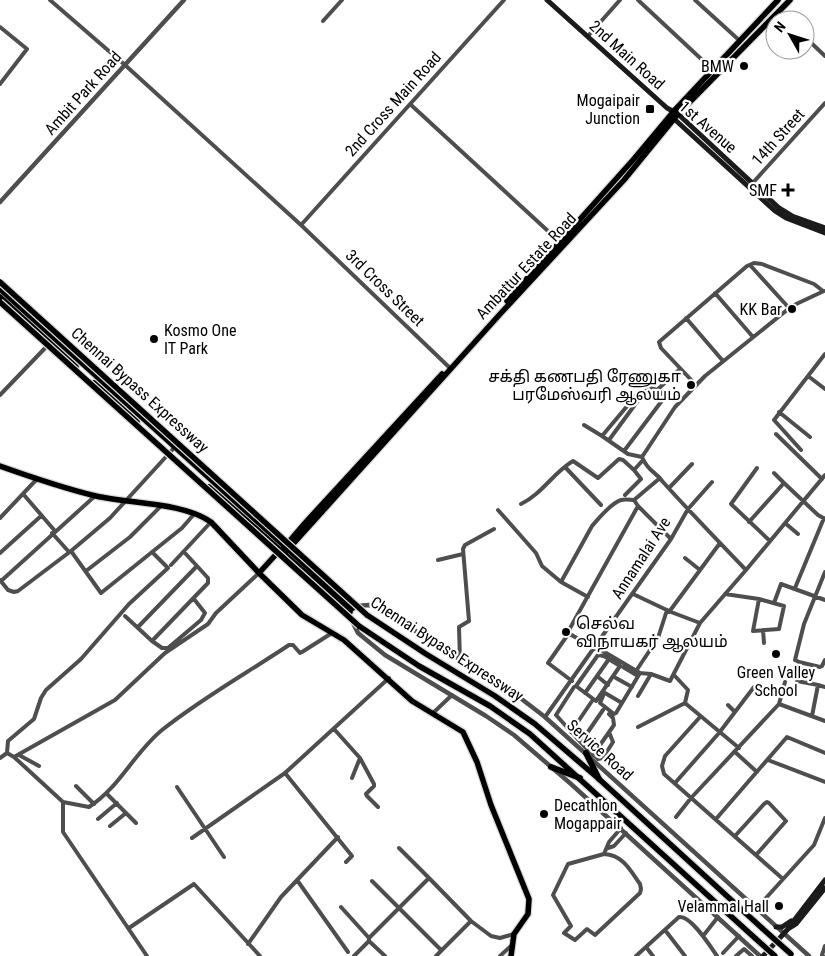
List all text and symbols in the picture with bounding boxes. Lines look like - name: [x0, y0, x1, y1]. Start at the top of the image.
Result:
- north arrow: [765, 10, 815, 60]
- street label: 2nd Main Road: [586, 16, 668, 94]
- text: N: [771, 18, 789, 35]
- street label: Ambit Park Road: [41, 47, 125, 139]
- street label: 2nd Cross Main Road: [341, 48, 445, 160]
- place label: BMW: [701, 57, 734, 76]
- marker: BMW: [738, 60, 750, 72]
- place label: Mogaipair Junction: [577, 91, 640, 128]
- street label: 1st Avenue: [675, 97, 741, 157]
- marker: Mogaipair Junction: [644, 103, 656, 115]
- street label: 14th Street: [748, 105, 808, 169]
- place label: SMF: [749, 181, 777, 200]
- marker: SMF: [781, 183, 795, 197]
- street label: Ambattur Estate Road: [472, 209, 580, 323]
- street label: 3rd Cross Street: [342, 246, 428, 330]
- place label: KK Bar: [740, 300, 782, 319]
- marker: KK Bar: [786, 303, 798, 315]
- place label: Kosmo One IT Park: [164, 321, 236, 358]
- street label: Chennai Bypass Expressway: [67, 323, 213, 457]
- marker: Kosmo One IT Park: [148, 333, 160, 345]
- place label: சக்தி கணபதி ரேணுகா பரமேஸ்வரி ஆலயம்: [488, 367, 681, 406]
- marker: சக்தி கணபதி ரேணுகா பரமேஸ்வரி ஆலயம்: [685, 379, 697, 391]
- street label: Annamalai Ave: [607, 513, 675, 603]
- street label: Chennai Bypass Expressway: [367, 592, 527, 706]
- place label: செல்வ விநாயகர் ஆலயம்: [576, 614, 728, 653]
- marker: செல்வ விநாயகர் ஆலயம்: [560, 626, 572, 638]
- marker: Green Valley School: [770, 648, 782, 660]
- place label: Green Valley School: [737, 663, 815, 700]
- street label: Service Road: [563, 716, 637, 784]
- place label: Decathlon Mogappair: [554, 796, 622, 833]
- marker: Decathlon Mogappair: [538, 808, 550, 820]
- place label: Velammal Hall: [678, 897, 769, 916]
- marker: Velammal Hall: [773, 900, 785, 912]

